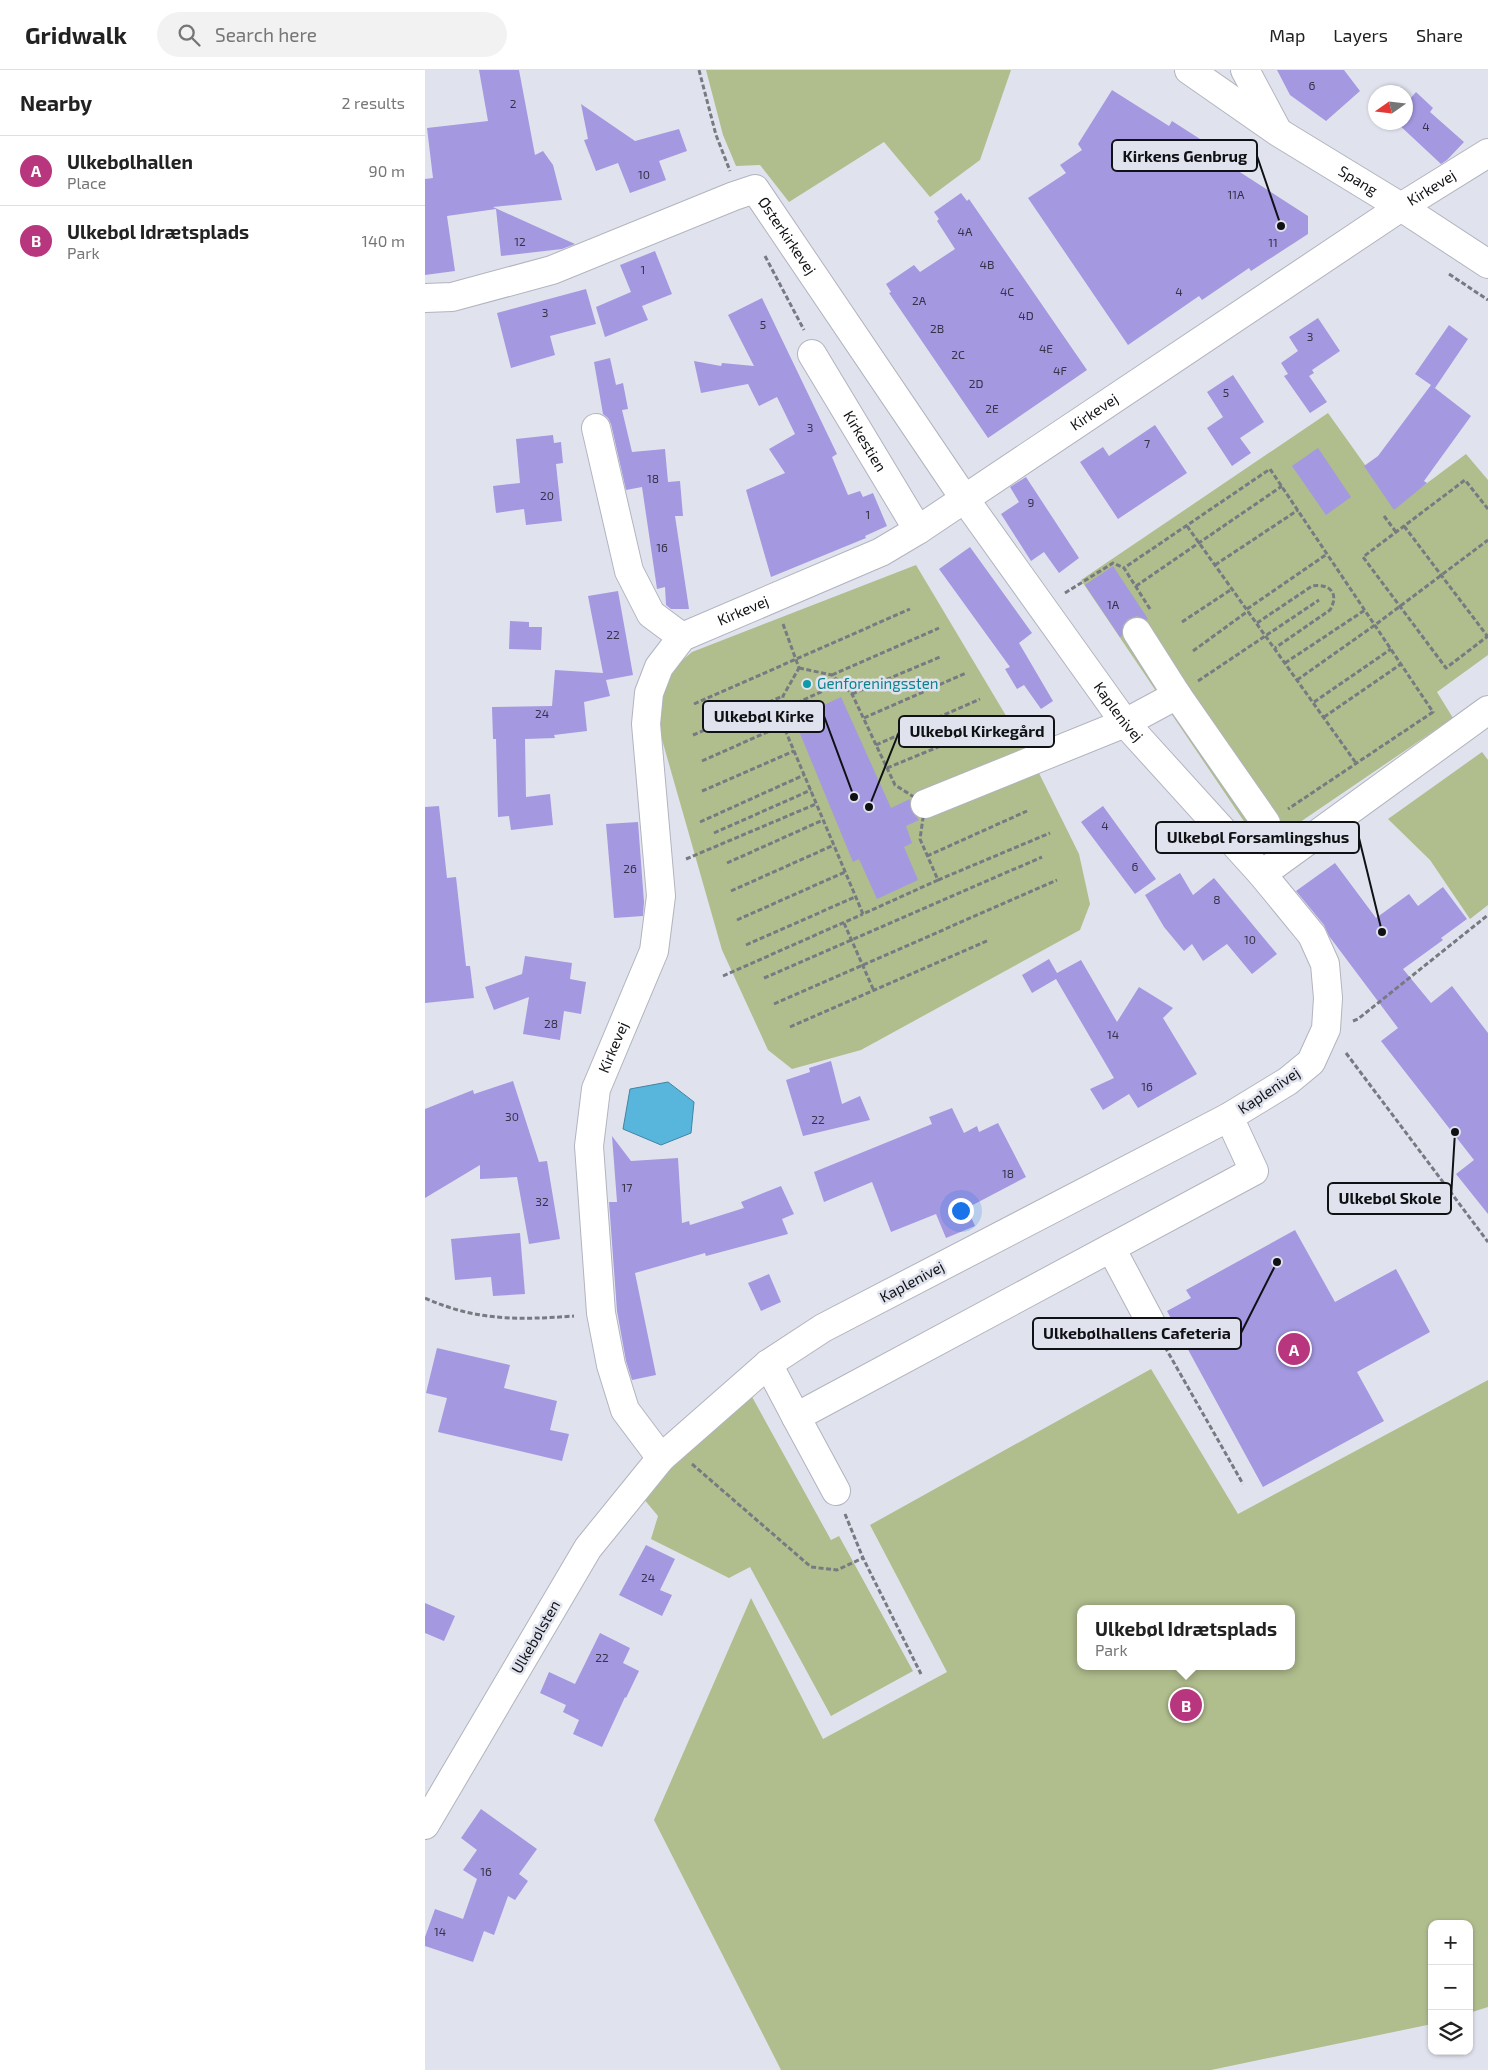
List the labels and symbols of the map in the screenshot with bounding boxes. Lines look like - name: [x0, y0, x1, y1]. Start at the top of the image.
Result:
- house number: 6: [1309, 78, 1316, 92]
- north arrow: [1368, 85, 1413, 130]
- house number: 2: [510, 96, 517, 110]
- house number: 4: [1422, 119, 1430, 133]
- callout: Kirkens Genbrug: [1112, 140, 1257, 171]
- text: Kirkens Genbrug: [1123, 146, 1248, 165]
- street label: Spang: [1336, 161, 1382, 199]
- street label: Kirkevej: [1403, 165, 1459, 209]
- house number: 10: [638, 167, 650, 181]
- house number: 11A: [1227, 187, 1245, 201]
- street label: Østerkirkevej: [755, 193, 820, 278]
- house number: 4A: [958, 224, 973, 238]
- house number: 12: [514, 234, 526, 248]
- house number: 11: [1268, 235, 1278, 249]
- house number: 4B: [980, 257, 994, 271]
- house number: 1: [641, 262, 645, 276]
- house number: 4C: [1000, 284, 1014, 298]
- house number: 4: [1175, 284, 1183, 298]
- house number: 2A: [912, 293, 927, 307]
- house number: 3: [542, 305, 548, 319]
- house number: 4D: [1018, 308, 1034, 322]
- house number: 5: [760, 317, 766, 331]
- house number: 2B: [930, 321, 944, 335]
- house number: 3: [1307, 329, 1313, 343]
- house number: 4E: [1039, 341, 1053, 355]
- house number: 2C: [951, 347, 965, 361]
- house number: 4F: [1053, 363, 1067, 377]
- house number: 2D: [969, 376, 983, 390]
- house number: 5: [1223, 385, 1229, 399]
- street label: Kirkevej: [1066, 389, 1122, 434]
- house number: 2E: [985, 401, 999, 415]
- street label: Kirkestien: [840, 407, 891, 475]
- house number: 3: [807, 420, 813, 434]
- house number: 7: [1144, 436, 1150, 450]
- house number: 18: [647, 471, 659, 485]
- house number: 20: [540, 488, 554, 502]
- house number: 9: [1028, 495, 1035, 509]
- house number: 1: [866, 507, 870, 521]
- house number: 16: [656, 540, 668, 554]
- street label: Kirkevej: [714, 591, 771, 629]
- house number: 1A: [1107, 597, 1120, 611]
- house number: 22: [606, 627, 620, 641]
- place label: Genforeningssten: [817, 674, 938, 692]
- marker: Genforeningssten: [801, 678, 813, 690]
- street label: Kaplenivej: [1090, 678, 1147, 746]
- callout: Ulkebøl Kirke: [703, 701, 824, 732]
- house number: 24: [535, 706, 549, 720]
- text: Ulkebøl Kirke: [714, 706, 814, 725]
- callout: Ulkebøl Kirkegård: [899, 716, 1054, 747]
- text: Ulkebøl Kirkegård: [910, 721, 1044, 740]
- house number: 4: [1101, 818, 1109, 832]
- callout: Ulkebøl Forsamlingshus: [1156, 822, 1359, 853]
- text: Ulkebøl Forsamlingshus: [1167, 827, 1349, 846]
- house number: 6: [1132, 859, 1139, 873]
- house number: 26: [623, 861, 637, 875]
- house number: 8: [1213, 892, 1221, 906]
- house number: 10: [1244, 932, 1256, 946]
- house number: 28: [544, 1016, 558, 1030]
- street label: Kirkevej: [594, 1019, 632, 1075]
- house number: 14: [1107, 1027, 1119, 1041]
- street label: Kaplenivej: [1234, 1063, 1303, 1118]
- house number: 16: [1141, 1079, 1153, 1093]
- house number: 30: [505, 1109, 519, 1123]
- house number: 22: [811, 1112, 825, 1126]
- house number: 18: [1002, 1166, 1014, 1180]
- house number: 17: [622, 1180, 632, 1194]
- callout: Ulkebøl Skole: [1328, 1183, 1451, 1214]
- text: Ulkebøl Skole: [1339, 1188, 1441, 1207]
- house number: 32: [535, 1194, 549, 1208]
- your location: [948, 1198, 974, 1224]
- street label: Kaplenivej: [876, 1257, 947, 1306]
- callout: Ulkebølhallens Cafeteria: [1033, 1318, 1241, 1349]
- text: Ulkebølhallens Cafeteria: [1043, 1323, 1231, 1342]
- pin: A: [1278, 1330, 1310, 1368]
- house number: 24: [641, 1570, 655, 1584]
- street label: Ulkebølsten: [507, 1597, 563, 1676]
- house number: 22: [595, 1650, 609, 1664]
- pin: B: [1170, 1686, 1202, 1724]
- house number: 16: [480, 1864, 492, 1878]
- house number: 14: [434, 1924, 446, 1938]

